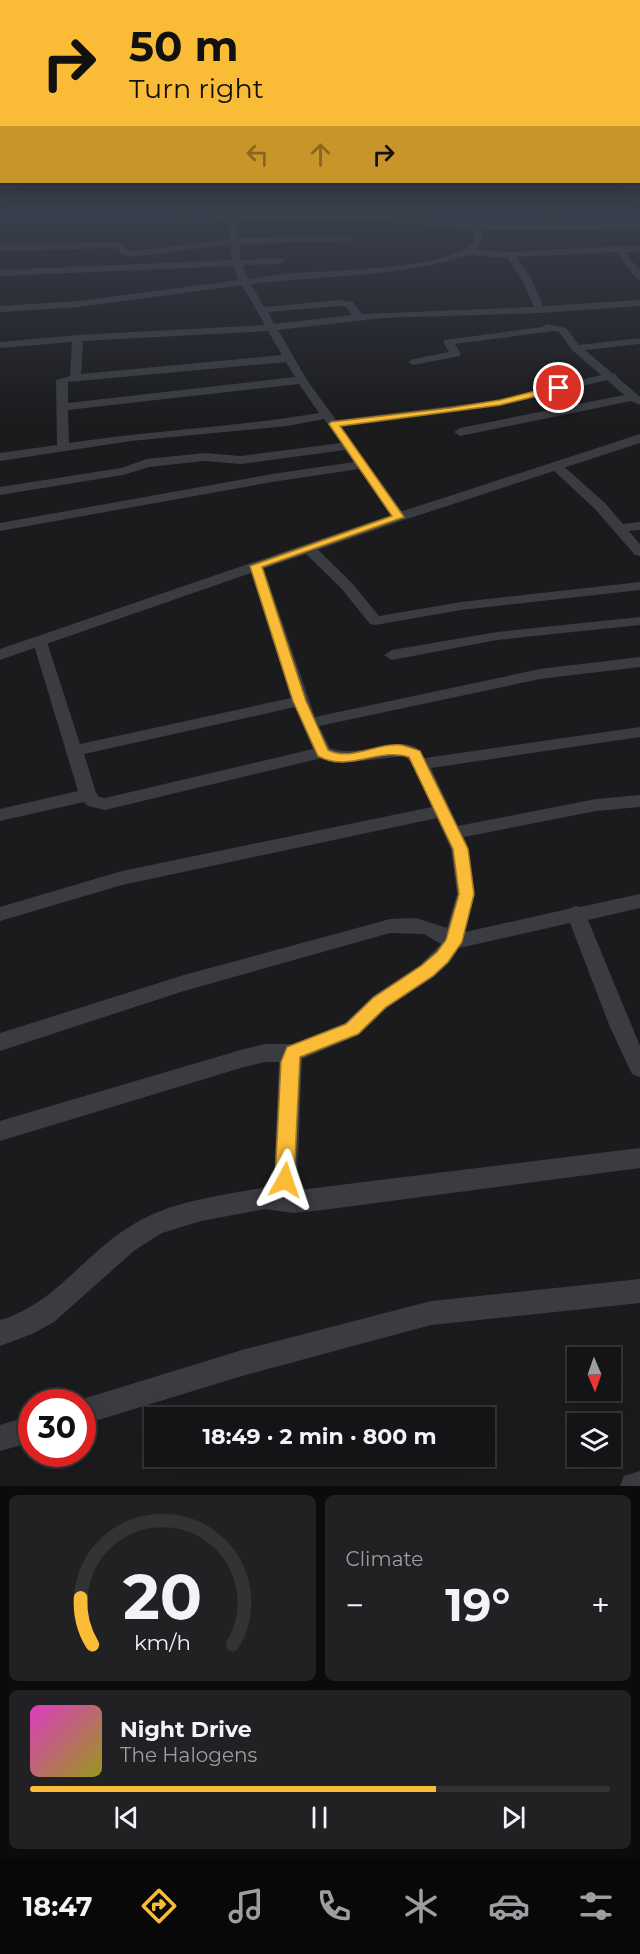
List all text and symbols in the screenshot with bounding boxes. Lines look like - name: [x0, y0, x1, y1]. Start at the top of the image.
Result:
- text: 50 m: [129, 20, 238, 72]
- icon: right: [30, 24, 108, 102]
- text: Turn right: [129, 72, 264, 105]
- icon: left: [241, 138, 274, 171]
- icon: ahead: [304, 138, 337, 171]
- icon: right: [367, 138, 400, 171]
- pin: [533, 362, 584, 413]
- icon: arrive: [542, 371, 575, 404]
- position arrow: [253, 1148, 317, 1212]
- north arrow: [567, 1347, 621, 1401]
- map controls: [567, 1347, 621, 1467]
- speed limit sign: 30: [18, 1389, 96, 1467]
- button: layers: [567, 1413, 621, 1467]
- text: 18:49 · 2 min · 800 m: [202, 1423, 437, 1450]
- text: Climate: [346, 1547, 423, 1571]
- text: 20: [123, 1559, 202, 1635]
- text: 19°: [445, 1577, 510, 1632]
- text: −: [346, 1585, 364, 1625]
- text: +: [591, 1585, 610, 1625]
- text: km/h: [134, 1629, 191, 1655]
- text: Night Drive: [120, 1716, 252, 1743]
- text: The Halogens: [120, 1743, 257, 1767]
- icon: previous: [110, 1801, 143, 1834]
- icon: pause: [303, 1801, 336, 1834]
- icon: next: [497, 1801, 530, 1834]
- icon: directions: [138, 1885, 180, 1927]
- icon: music: [225, 1885, 267, 1927]
- icon: phone: [313, 1885, 355, 1927]
- icon: climate: [400, 1885, 442, 1927]
- icon: car: [488, 1885, 530, 1927]
- icon: filters: [575, 1885, 617, 1927]
- text: 18:47: [23, 1890, 92, 1923]

